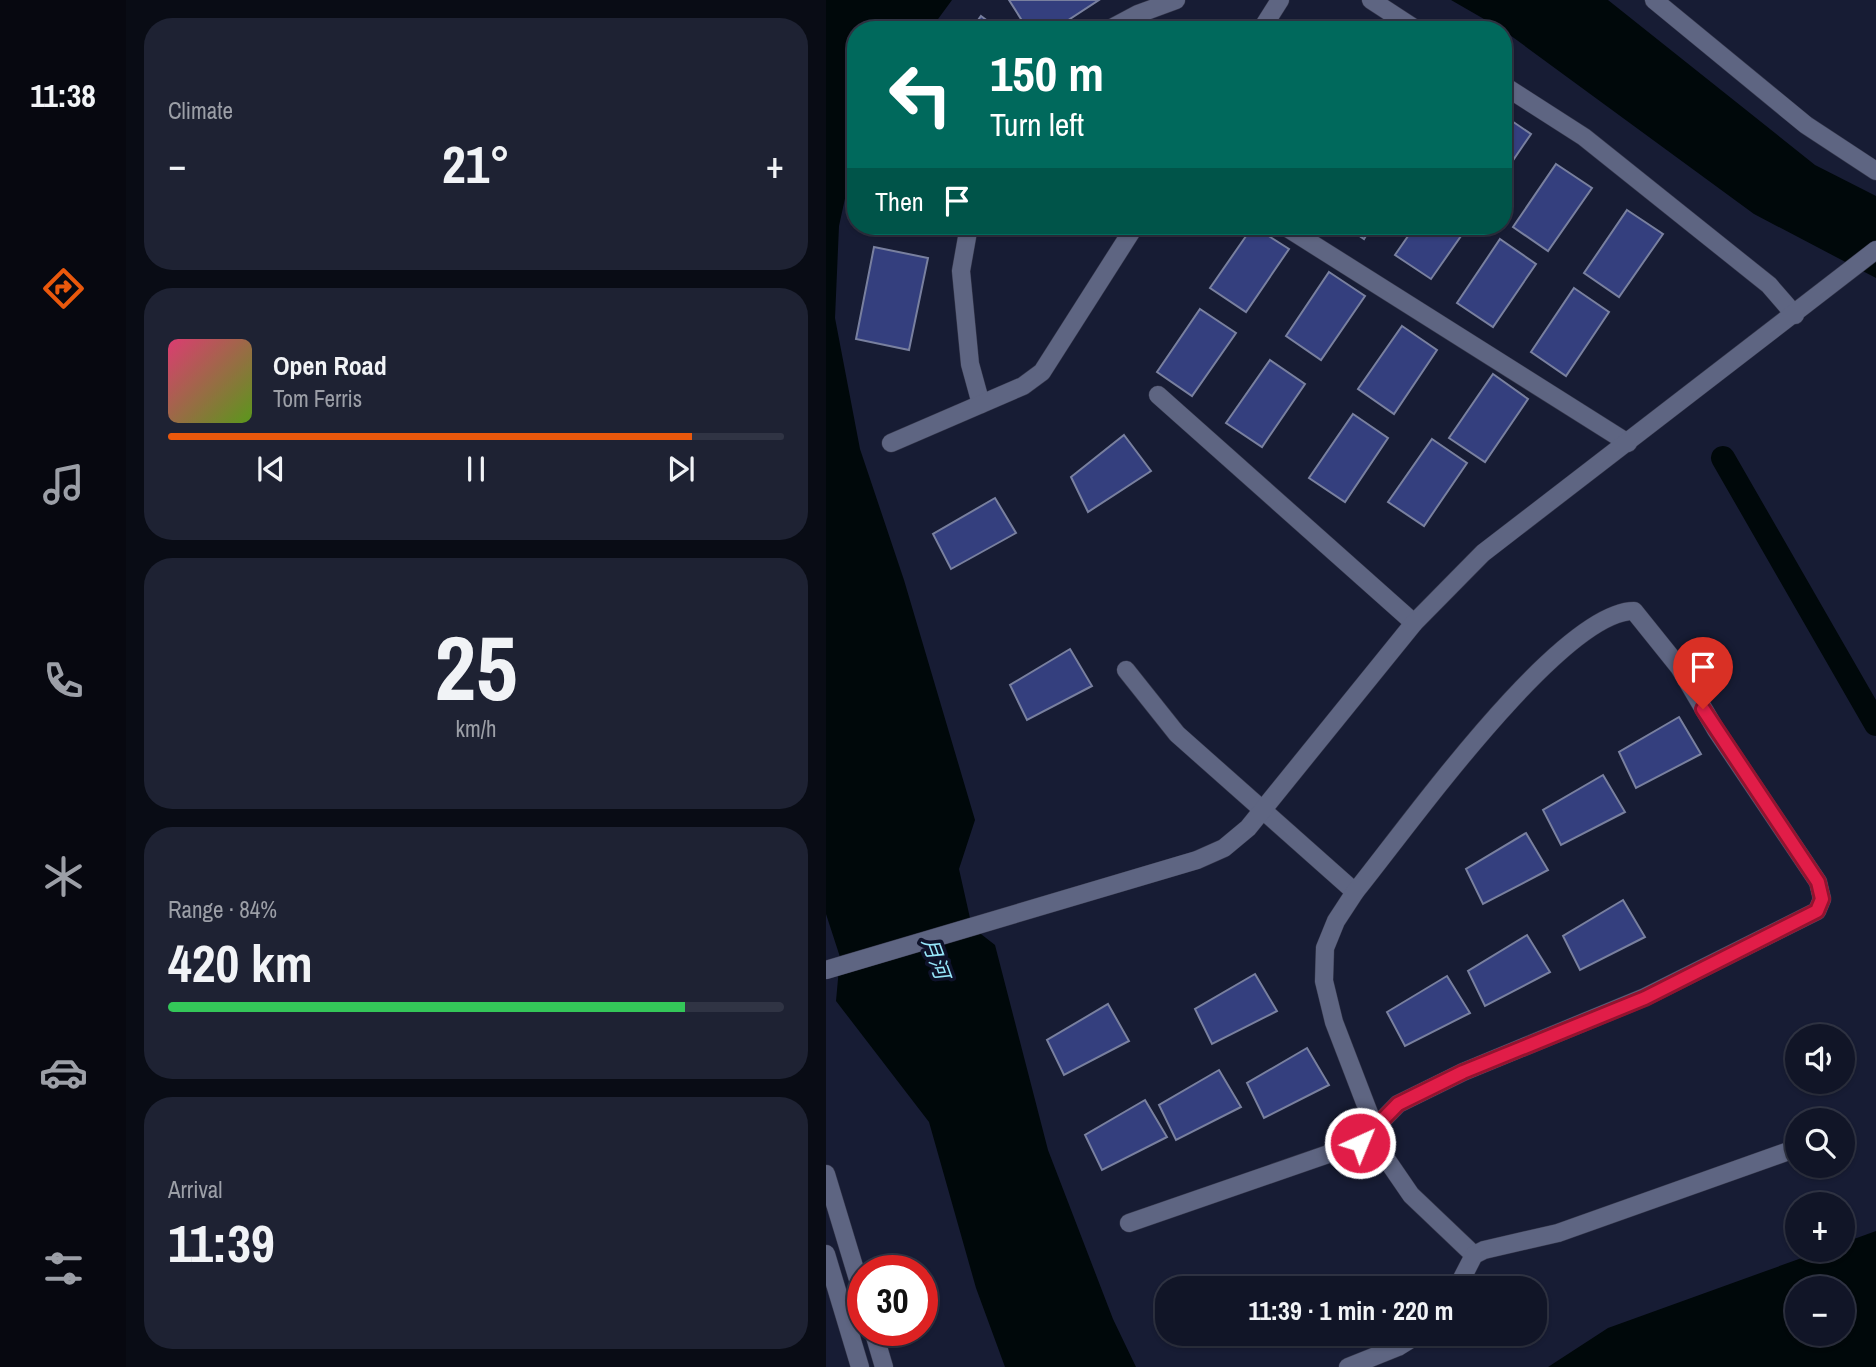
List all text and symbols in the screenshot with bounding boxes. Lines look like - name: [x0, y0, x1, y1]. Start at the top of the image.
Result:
- text: 150 m: [990, 40, 1104, 106]
- icon: left: [875, 49, 966, 140]
- text: 11:38: [30, 74, 96, 117]
- text: Climate: [168, 95, 233, 126]
- text: Turn left: [990, 103, 1084, 146]
- text: 21°: [442, 129, 510, 199]
- text: −: [168, 139, 186, 190]
- text: +: [766, 139, 784, 190]
- icon: arrive: [938, 182, 976, 220]
- text: Then: [875, 184, 924, 219]
- icon: directions: [39, 264, 88, 313]
- text: Open Road: [273, 348, 387, 383]
- text: Tom Ferris: [273, 383, 362, 414]
- icon: previous: [252, 450, 290, 488]
- icon: pause: [457, 450, 495, 488]
- icon: next: [662, 450, 700, 488]
- icon: music: [39, 460, 88, 509]
- text: 25: [435, 606, 518, 728]
- pin: [1673, 637, 1733, 709]
- icon: arrive: [1684, 648, 1722, 686]
- icon: phone: [39, 656, 88, 705]
- text: km/h: [456, 713, 496, 744]
- icon: climate: [39, 852, 88, 901]
- text: Range · 84%: [168, 894, 277, 925]
- text: 420 km: [168, 928, 313, 998]
- water label: 月河: [915, 933, 958, 986]
- map controls: [1785, 1024, 1855, 1346]
- button: sound: [1785, 1024, 1855, 1094]
- icon: car: [39, 1048, 88, 1097]
- position arrow: [1323, 1106, 1397, 1180]
- button: search: [1785, 1108, 1855, 1178]
- text: Arrival: [168, 1174, 223, 1205]
- button: +: [1785, 1192, 1855, 1262]
- text: 11:39: [168, 1208, 275, 1278]
- icon: filters: [39, 1244, 88, 1293]
- speed limit sign: 30: [847, 1255, 938, 1346]
- button: −: [1785, 1276, 1855, 1346]
- text: 11:39 · 1 min · 220 m: [1248, 1293, 1454, 1328]

